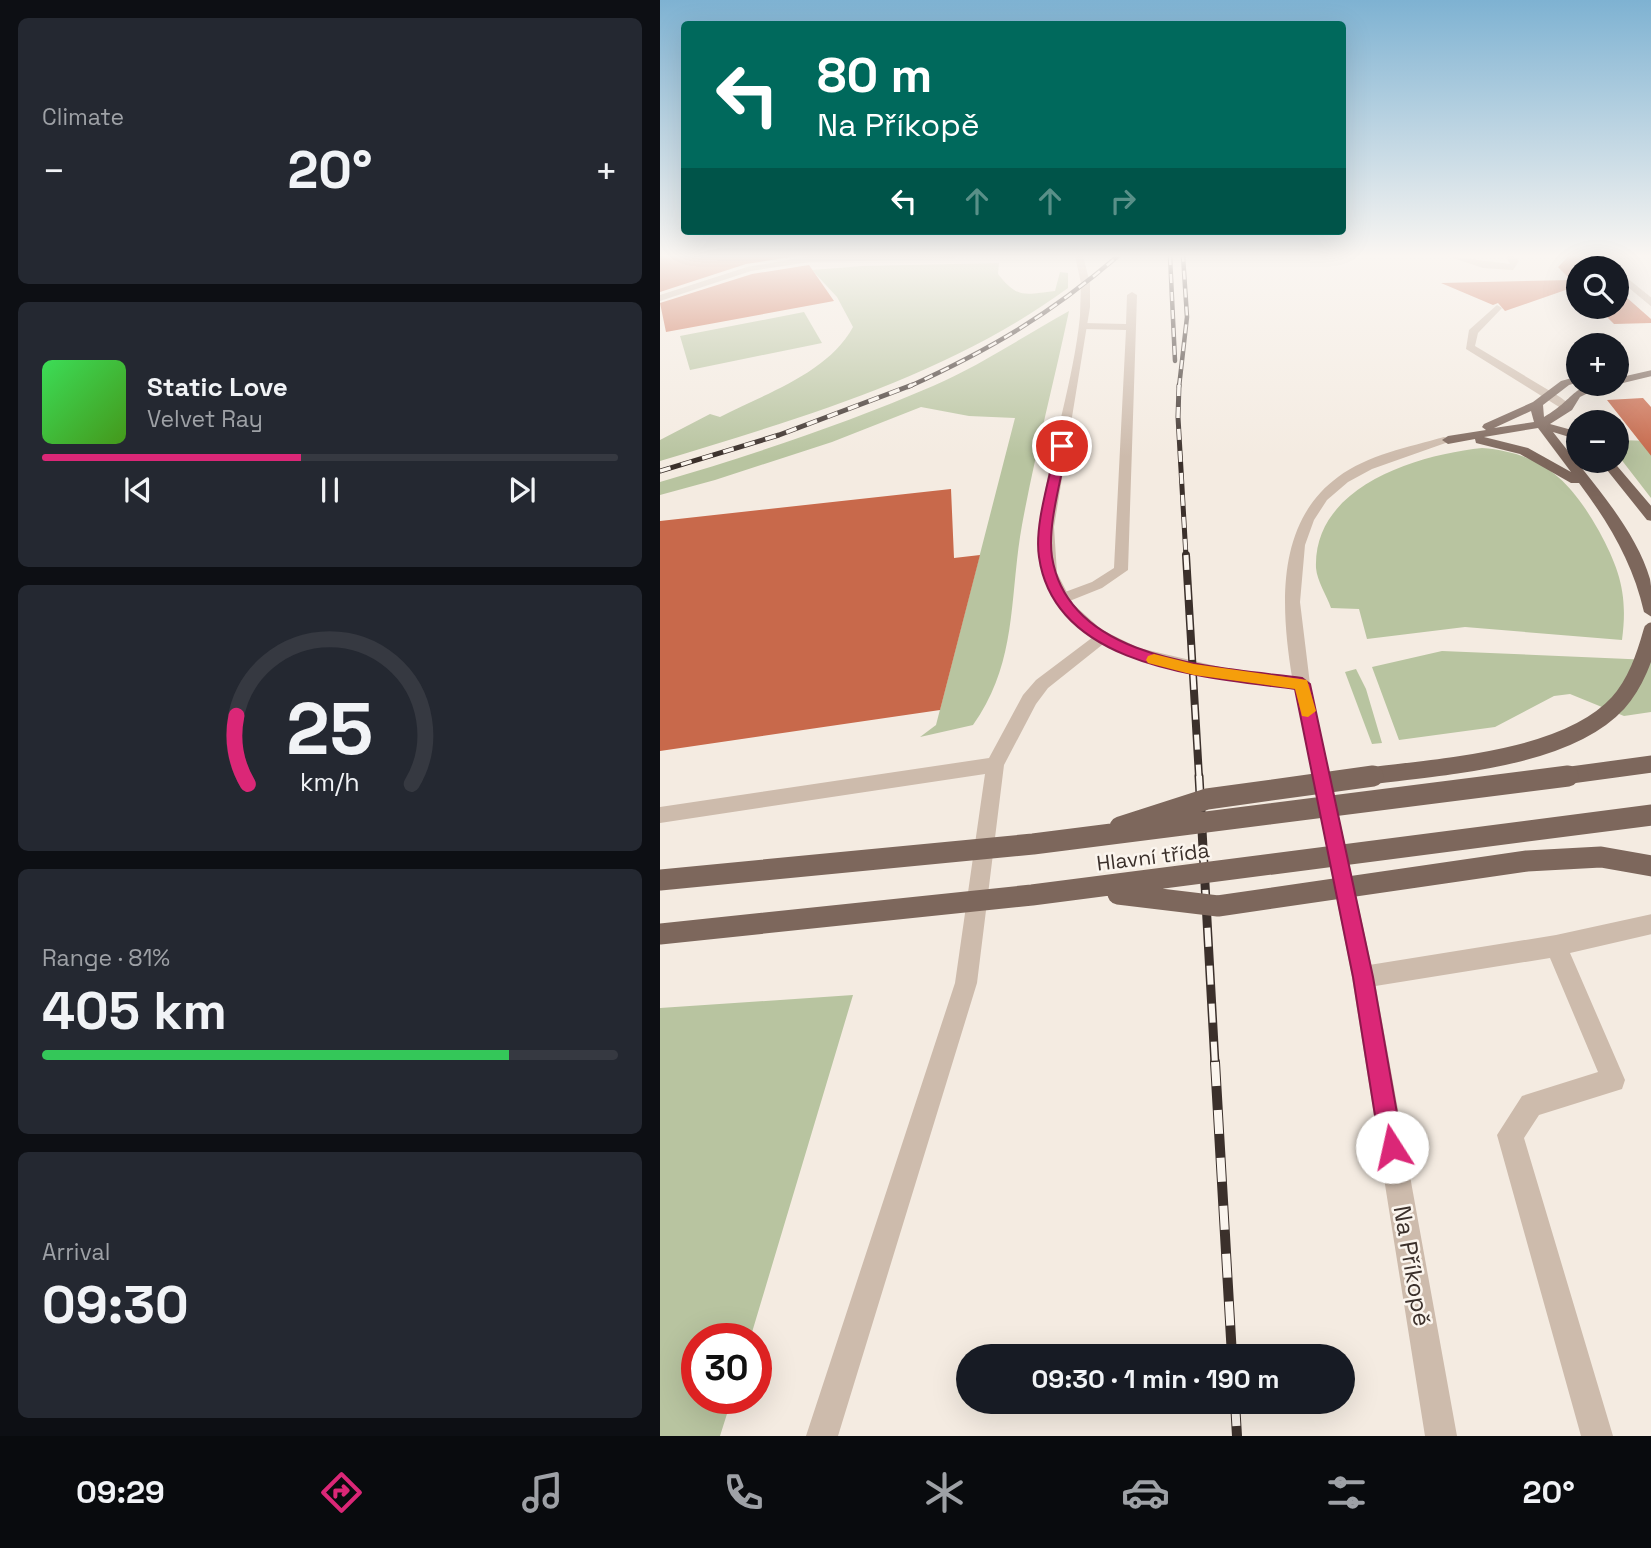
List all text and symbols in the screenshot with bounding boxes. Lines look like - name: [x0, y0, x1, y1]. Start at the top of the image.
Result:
- text: 80 m: [817, 44, 932, 106]
- icon: left: [702, 49, 793, 140]
- text: Climate: [42, 102, 124, 132]
- text: Na Příkopě: [817, 105, 980, 145]
- text: 20°: [287, 137, 373, 203]
- text: −: [42, 147, 66, 195]
- text: +: [594, 147, 618, 195]
- icon: left: [885, 182, 923, 220]
- icon: ahead: [958, 182, 996, 220]
- icon: ahead: [1031, 182, 1069, 220]
- icon: right: [1104, 182, 1142, 220]
- map controls: [1566, 256, 1629, 473]
- button: search: [1566, 256, 1629, 319]
- button: +: [1566, 333, 1629, 396]
- text: Static Love: [147, 370, 288, 404]
- text: Velvet Ray: [147, 404, 263, 434]
- button: −: [1566, 410, 1629, 473]
- pin: [1032, 416, 1092, 476]
- icon: arrive: [1043, 427, 1081, 465]
- icon: previous: [119, 471, 157, 509]
- icon: pause: [311, 471, 349, 509]
- icon: next: [503, 471, 541, 509]
- text: 25: [287, 682, 373, 775]
- text: km/h: [300, 766, 360, 798]
- street label: Hlavní třída: [1095, 836, 1211, 877]
- text: Range · 81%: [42, 943, 170, 973]
- text: 405 km: [42, 978, 227, 1044]
- position arrow: [1355, 1110, 1429, 1184]
- street label: Na Příkopě: [1387, 1203, 1438, 1329]
- text: Arrival: [42, 1237, 110, 1267]
- text: 09:30: [42, 1272, 189, 1338]
- speed limit sign: 30: [681, 1323, 772, 1414]
- text: 09:30 · 1 min · 190 m: [1031, 1362, 1280, 1396]
- icon: directions: [317, 1468, 366, 1517]
- icon: music: [518, 1468, 567, 1517]
- icon: phone: [719, 1468, 768, 1517]
- icon: climate: [920, 1468, 969, 1517]
- icon: car: [1121, 1468, 1170, 1517]
- icon: filters: [1322, 1468, 1371, 1517]
- text: 09:29: [76, 1472, 165, 1512]
- text: 20°: [1523, 1472, 1575, 1512]

